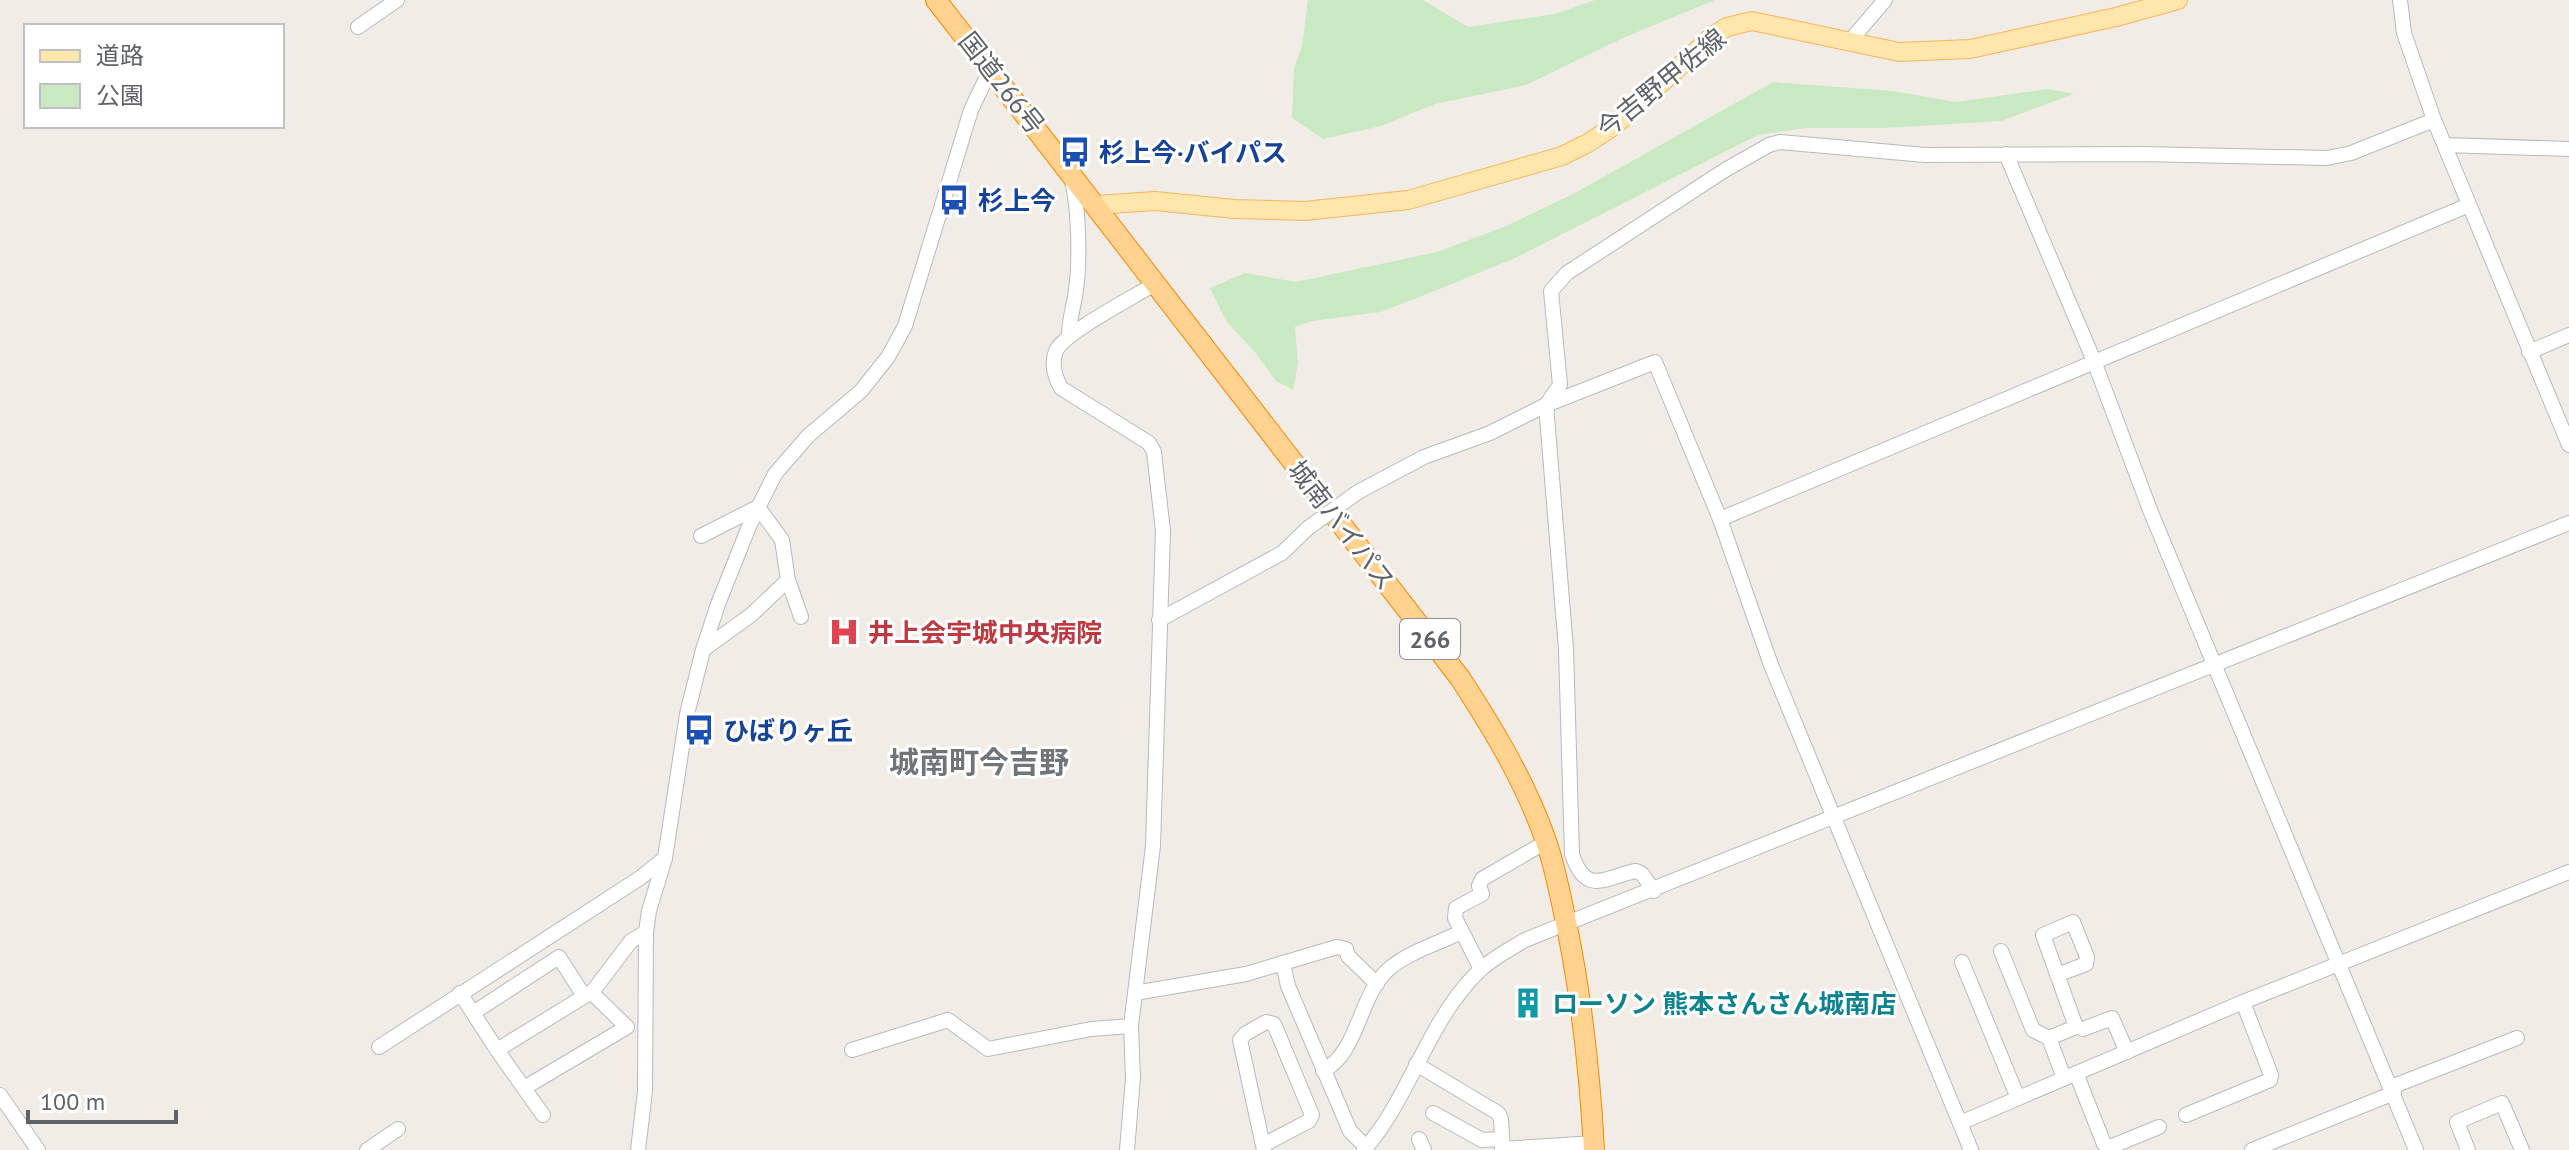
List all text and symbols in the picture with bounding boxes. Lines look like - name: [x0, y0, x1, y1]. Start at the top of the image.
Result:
- street label: 今吉野甲佐線: [1590, 21, 1732, 145]
- legend: [24, 24, 284, 128]
- street label: 国道266号: [952, 25, 1052, 141]
- text: 道路: [96, 40, 144, 71]
- text: 公園: [96, 80, 144, 111]
- bus stop icon: 杉上今·バイパス: [1058, 135, 1092, 169]
- place label: 杉上今·バイパス: [1099, 136, 1287, 169]
- bus stop icon: 杉上今: [937, 183, 971, 217]
- place label: 杉上今: [978, 184, 1056, 217]
- street label: 城南バイパス: [1281, 454, 1403, 596]
- hospital icon: 井上会宇城中央病院: [827, 615, 861, 649]
- place label: 井上会宇城中央病院: [868, 616, 1102, 649]
- road number: 266: [1400, 619, 1460, 659]
- bus stop icon: ひばりヶ丘: [682, 713, 716, 747]
- place label: ひばりヶ丘: [723, 714, 853, 747]
- district label: 城南町今吉野: [889, 742, 1069, 781]
- building icon: ローソン 熊本さんさん城南店: [1511, 986, 1545, 1020]
- place label: ローソン 熊本さんさん城南店: [1552, 987, 1897, 1020]
- scale bar: [28, 1074, 176, 1124]
- text: 100 m: [40, 1086, 105, 1117]

